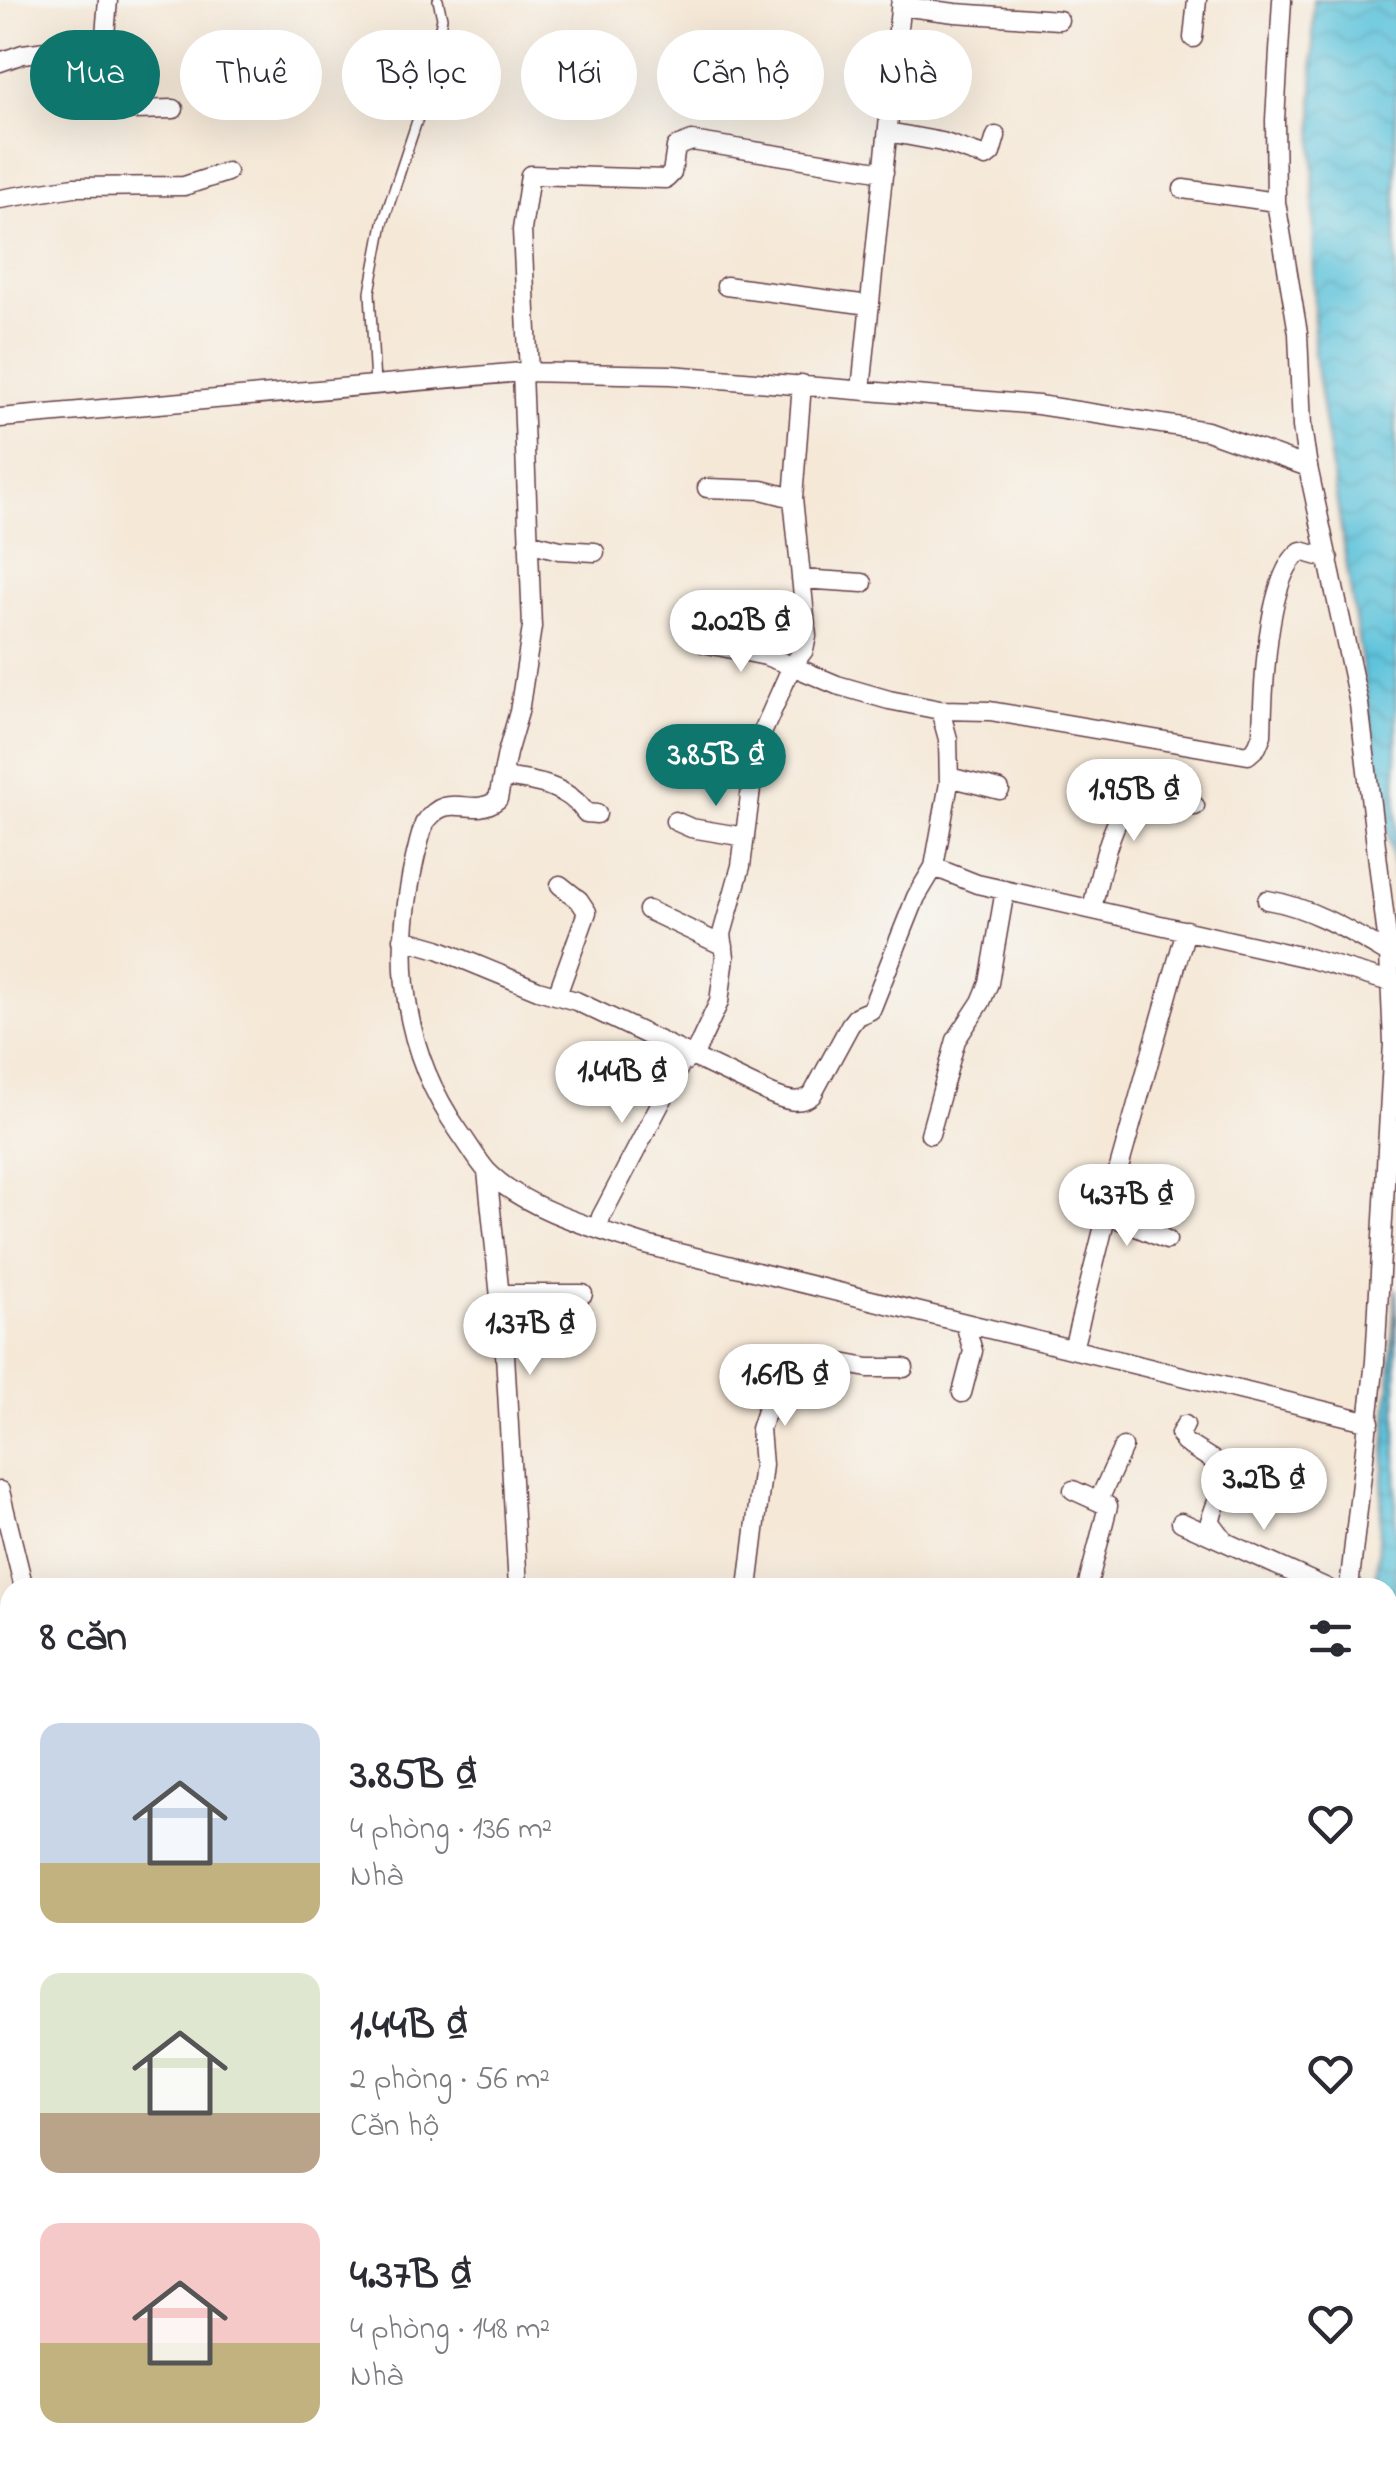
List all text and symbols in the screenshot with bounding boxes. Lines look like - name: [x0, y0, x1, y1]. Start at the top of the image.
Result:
- chip: Mua: [30, 30, 160, 120]
- chip: Thuê: [180, 30, 322, 120]
- chip: Bộ lọc: [342, 30, 501, 120]
- chip: Mới: [521, 30, 637, 120]
- chip: Căn hộ: [657, 30, 824, 120]
- chip: Nhà: [844, 30, 972, 120]
- pin: 2.02B ₫: [649, 590, 833, 675]
- text: 2.02B ₫: [692, 599, 790, 646]
- pin: 3.85B ₫: [624, 724, 808, 809]
- text: 3.85B ₫: [668, 733, 764, 780]
- pin: 1.95B ₫: [1042, 759, 1226, 844]
- text: 1.95B ₫: [1089, 768, 1179, 815]
- pin: 1.44B ₫: [530, 1041, 714, 1126]
- text: 1.44B ₫: [577, 1050, 667, 1097]
- pin: 4.37B ₫: [1035, 1164, 1219, 1249]
- text: 4.37B ₫: [1081, 1173, 1173, 1220]
- pin: 1.37B ₫: [438, 1293, 622, 1378]
- text: 1.37B ₫: [485, 1302, 575, 1349]
- pin: 1.61B ₫: [693, 1344, 877, 1429]
- text: 1.61B ₫: [741, 1353, 829, 1400]
- pin: 3.2B ₫: [1183, 1448, 1345, 1533]
- text: 3.2B ₫: [1223, 1457, 1305, 1504]
- text: 8 căn: [40, 1608, 127, 1669]
- icon: filters: [1303, 1611, 1358, 1666]
- text: 3.85B ₫: [350, 1746, 477, 1807]
- icon: home: [120, 1763, 240, 1883]
- icon: heart: [1303, 1796, 1358, 1851]
- text: 4 phòng · 136 m²: [350, 1807, 552, 1854]
- text: Nhà: [350, 1854, 403, 1901]
- text: 1.44B ₫: [350, 1996, 467, 2057]
- icon: home: [120, 2013, 240, 2133]
- icon: heart: [1303, 2046, 1358, 2101]
- text: 2 phòng · 56 m²: [350, 2057, 550, 2104]
- text: Căn hộ: [350, 2104, 438, 2151]
- text: 4.37B ₫: [350, 2246, 471, 2307]
- icon: home: [120, 2263, 240, 2383]
- icon: heart: [1303, 2296, 1358, 2351]
- text: 4 phòng · 148 m²: [350, 2307, 550, 2354]
- text: Nhà: [350, 2354, 403, 2401]

